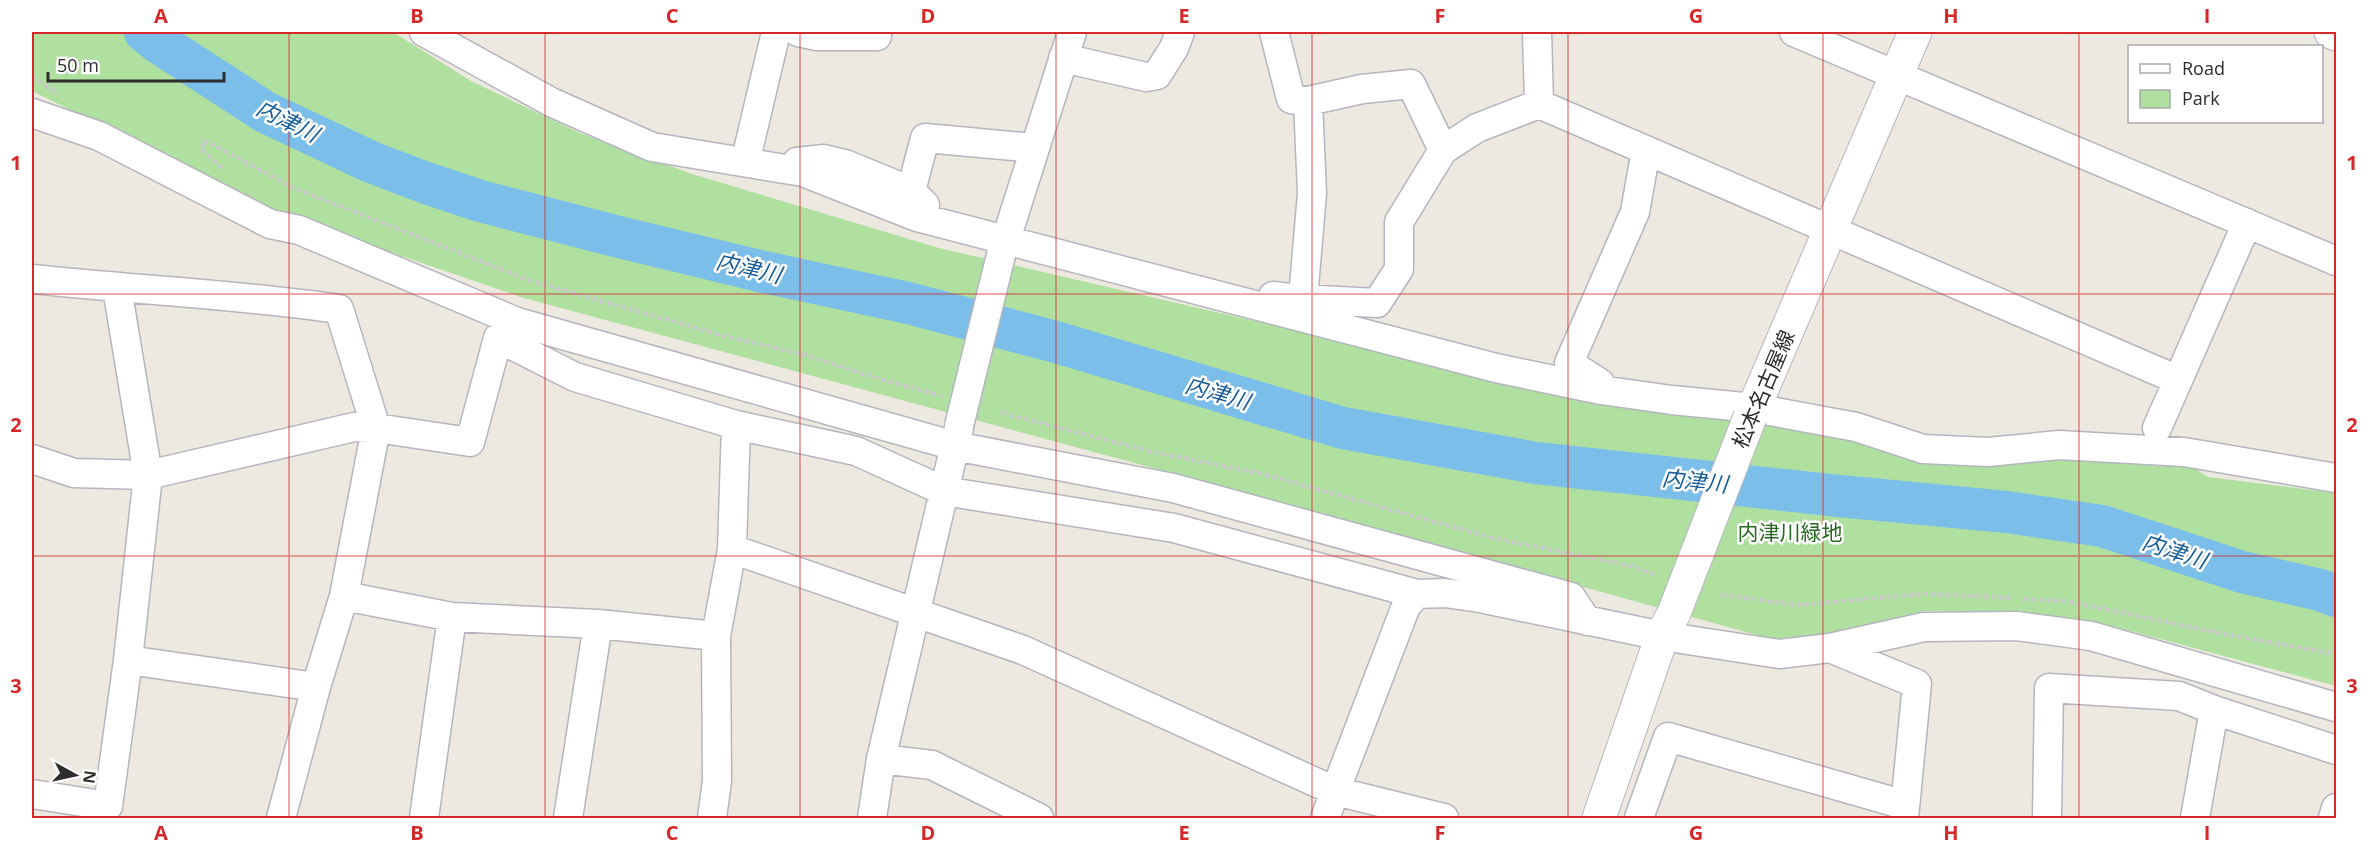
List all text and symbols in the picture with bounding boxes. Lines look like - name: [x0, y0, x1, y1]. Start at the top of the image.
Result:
- text: A: [154, 2, 168, 29]
- text: B: [410, 2, 424, 29]
- text: C: [666, 2, 679, 29]
- text: D: [921, 2, 935, 29]
- text: E: [1178, 2, 1190, 29]
- text: F: [1435, 2, 1445, 29]
- text: G: [1689, 2, 1703, 29]
- text: H: [1943, 2, 1959, 29]
- text: I: [2204, 2, 2210, 29]
- scale bar: [48, 45, 224, 83]
- legend: [2128, 45, 2323, 123]
- text: 50 m: [57, 53, 99, 77]
- text: Road: [2182, 56, 2225, 80]
- text: Park: [2182, 86, 2220, 110]
- water label: 内津川: [252, 92, 326, 149]
- text: 1: [10, 149, 22, 176]
- text: 1: [2346, 149, 2358, 176]
- water label: 内津川: [713, 245, 786, 289]
- street label: 松本名古屋線: [1725, 326, 1801, 452]
- water label: 内津川: [1182, 368, 1256, 416]
- text: 2: [10, 411, 22, 438]
- text: 2: [2346, 411, 2358, 438]
- water label: 内津川: [1661, 462, 1731, 499]
- park label: 内津川緑地: [1738, 518, 1843, 546]
- water label: 内津川: [2139, 526, 2213, 575]
- text: 3: [10, 672, 22, 699]
- text: 3: [2346, 672, 2358, 699]
- north arrow: [45, 745, 105, 805]
- text: N: [78, 769, 102, 785]
- text: A: [154, 819, 168, 846]
- text: B: [410, 819, 424, 846]
- text: C: [666, 819, 679, 846]
- text: D: [921, 819, 935, 846]
- text: E: [1178, 819, 1190, 846]
- text: F: [1435, 819, 1445, 846]
- text: G: [1689, 819, 1703, 846]
- text: H: [1943, 819, 1959, 846]
- text: I: [2204, 819, 2210, 846]

